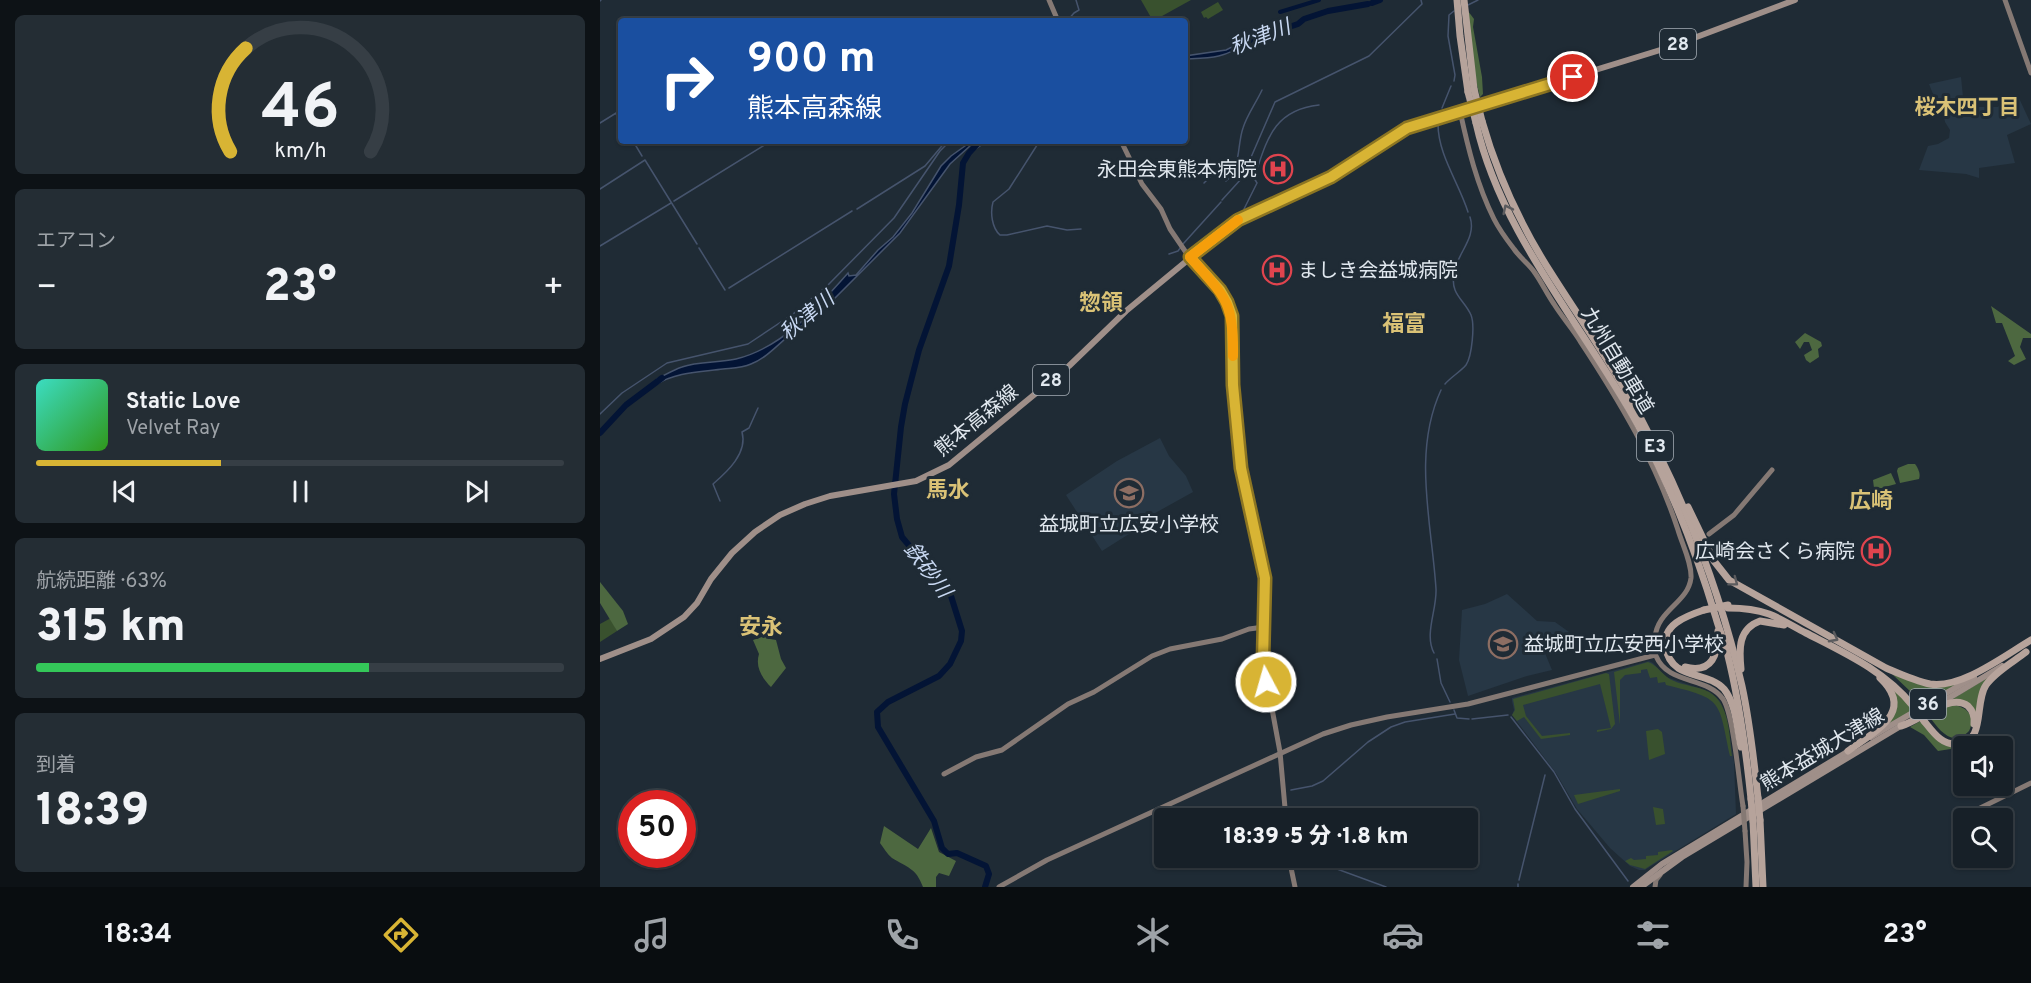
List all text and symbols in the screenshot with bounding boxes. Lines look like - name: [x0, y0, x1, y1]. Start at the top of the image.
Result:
- water label: 秋津川: [1226, 14, 1297, 62]
- road number: 28: [1660, 29, 1696, 59]
- text: 900 m: [747, 34, 876, 87]
- icon: right: [648, 42, 726, 120]
- pin: [1547, 51, 1598, 102]
- icon: arrive: [1556, 60, 1589, 93]
- text: 46: [261, 71, 339, 150]
- text: 熊本高森線: [747, 93, 882, 127]
- district label: 桜木四丁目: [1915, 95, 2020, 122]
- text: km/h: [274, 138, 326, 165]
- hospital icon: 永田会東熊本病院: [1262, 153, 1294, 185]
- place label: 永田会東熊本病院: [1097, 158, 1257, 184]
- one-way arrow: [1502, 205, 1514, 216]
- text: エアコン: [36, 229, 116, 255]
- hospital icon: ましき会益城病院: [1261, 254, 1293, 286]
- place label: ましき会益城病院: [1298, 259, 1458, 285]
- text: 23°: [263, 260, 337, 317]
- text: −: [36, 268, 57, 310]
- text: +: [543, 268, 564, 310]
- water label: 秋津川: [775, 285, 842, 348]
- district label: 惣領: [1079, 291, 1123, 318]
- street label: 九州自動車道: [1574, 303, 1658, 419]
- district label: 福富: [1382, 312, 1426, 339]
- road number: 28: [1033, 365, 1069, 395]
- street label: 熊本高森線: [930, 380, 1024, 463]
- text: Static Love: [126, 389, 240, 416]
- text: Velvet Ray: [126, 416, 220, 442]
- road number: E3: [1637, 431, 1673, 461]
- icon: previous: [108, 475, 141, 508]
- icon: pause: [284, 475, 317, 508]
- icon: next: [460, 475, 493, 508]
- school or university icon: 益城町立広安小学校: [1113, 477, 1145, 509]
- district label: 馬水: [926, 478, 970, 505]
- district label: 広崎: [1849, 489, 1893, 516]
- place label: 益城町立広安小学校: [1039, 513, 1219, 539]
- hospital icon: 広崎会さくら病院: [1860, 535, 1892, 567]
- water label: 鉄砂川: [897, 538, 958, 606]
- place label: 広崎会さくら病院: [1695, 540, 1855, 566]
- text: 航続距離 · 63%: [36, 569, 167, 595]
- one-way arrow: [1727, 574, 1738, 585]
- text: 315 km: [36, 600, 186, 657]
- district label: 安永: [739, 615, 783, 642]
- school or university icon: 益城町立広安西小学校: [1487, 628, 1519, 660]
- one-way arrow: [1828, 630, 1839, 642]
- place label: 益城町立広安西小学校: [1524, 633, 1724, 659]
- position arrow: [1234, 650, 1298, 714]
- road number: 36: [1910, 689, 1946, 719]
- street label: 熊本益城大津線: [1756, 704, 1890, 798]
- map controls: [1953, 736, 2013, 868]
- button: sound: [1953, 736, 2013, 796]
- text: 到着: [36, 753, 76, 779]
- text: 18:39: [36, 784, 149, 841]
- speed limit sign: 50: [618, 790, 696, 868]
- button: search: [1953, 808, 2013, 868]
- text: 18:39 · 5 分 · 1.8 km: [1223, 824, 1409, 851]
- icon: directions: [380, 914, 422, 956]
- icon: music: [631, 914, 673, 956]
- icon: phone: [881, 914, 923, 956]
- icon: climate: [1132, 914, 1174, 956]
- icon: car: [1382, 914, 1424, 956]
- icon: filters: [1632, 914, 1674, 956]
- text: 18:34: [104, 918, 172, 952]
- text: 23°: [1883, 918, 1927, 952]

